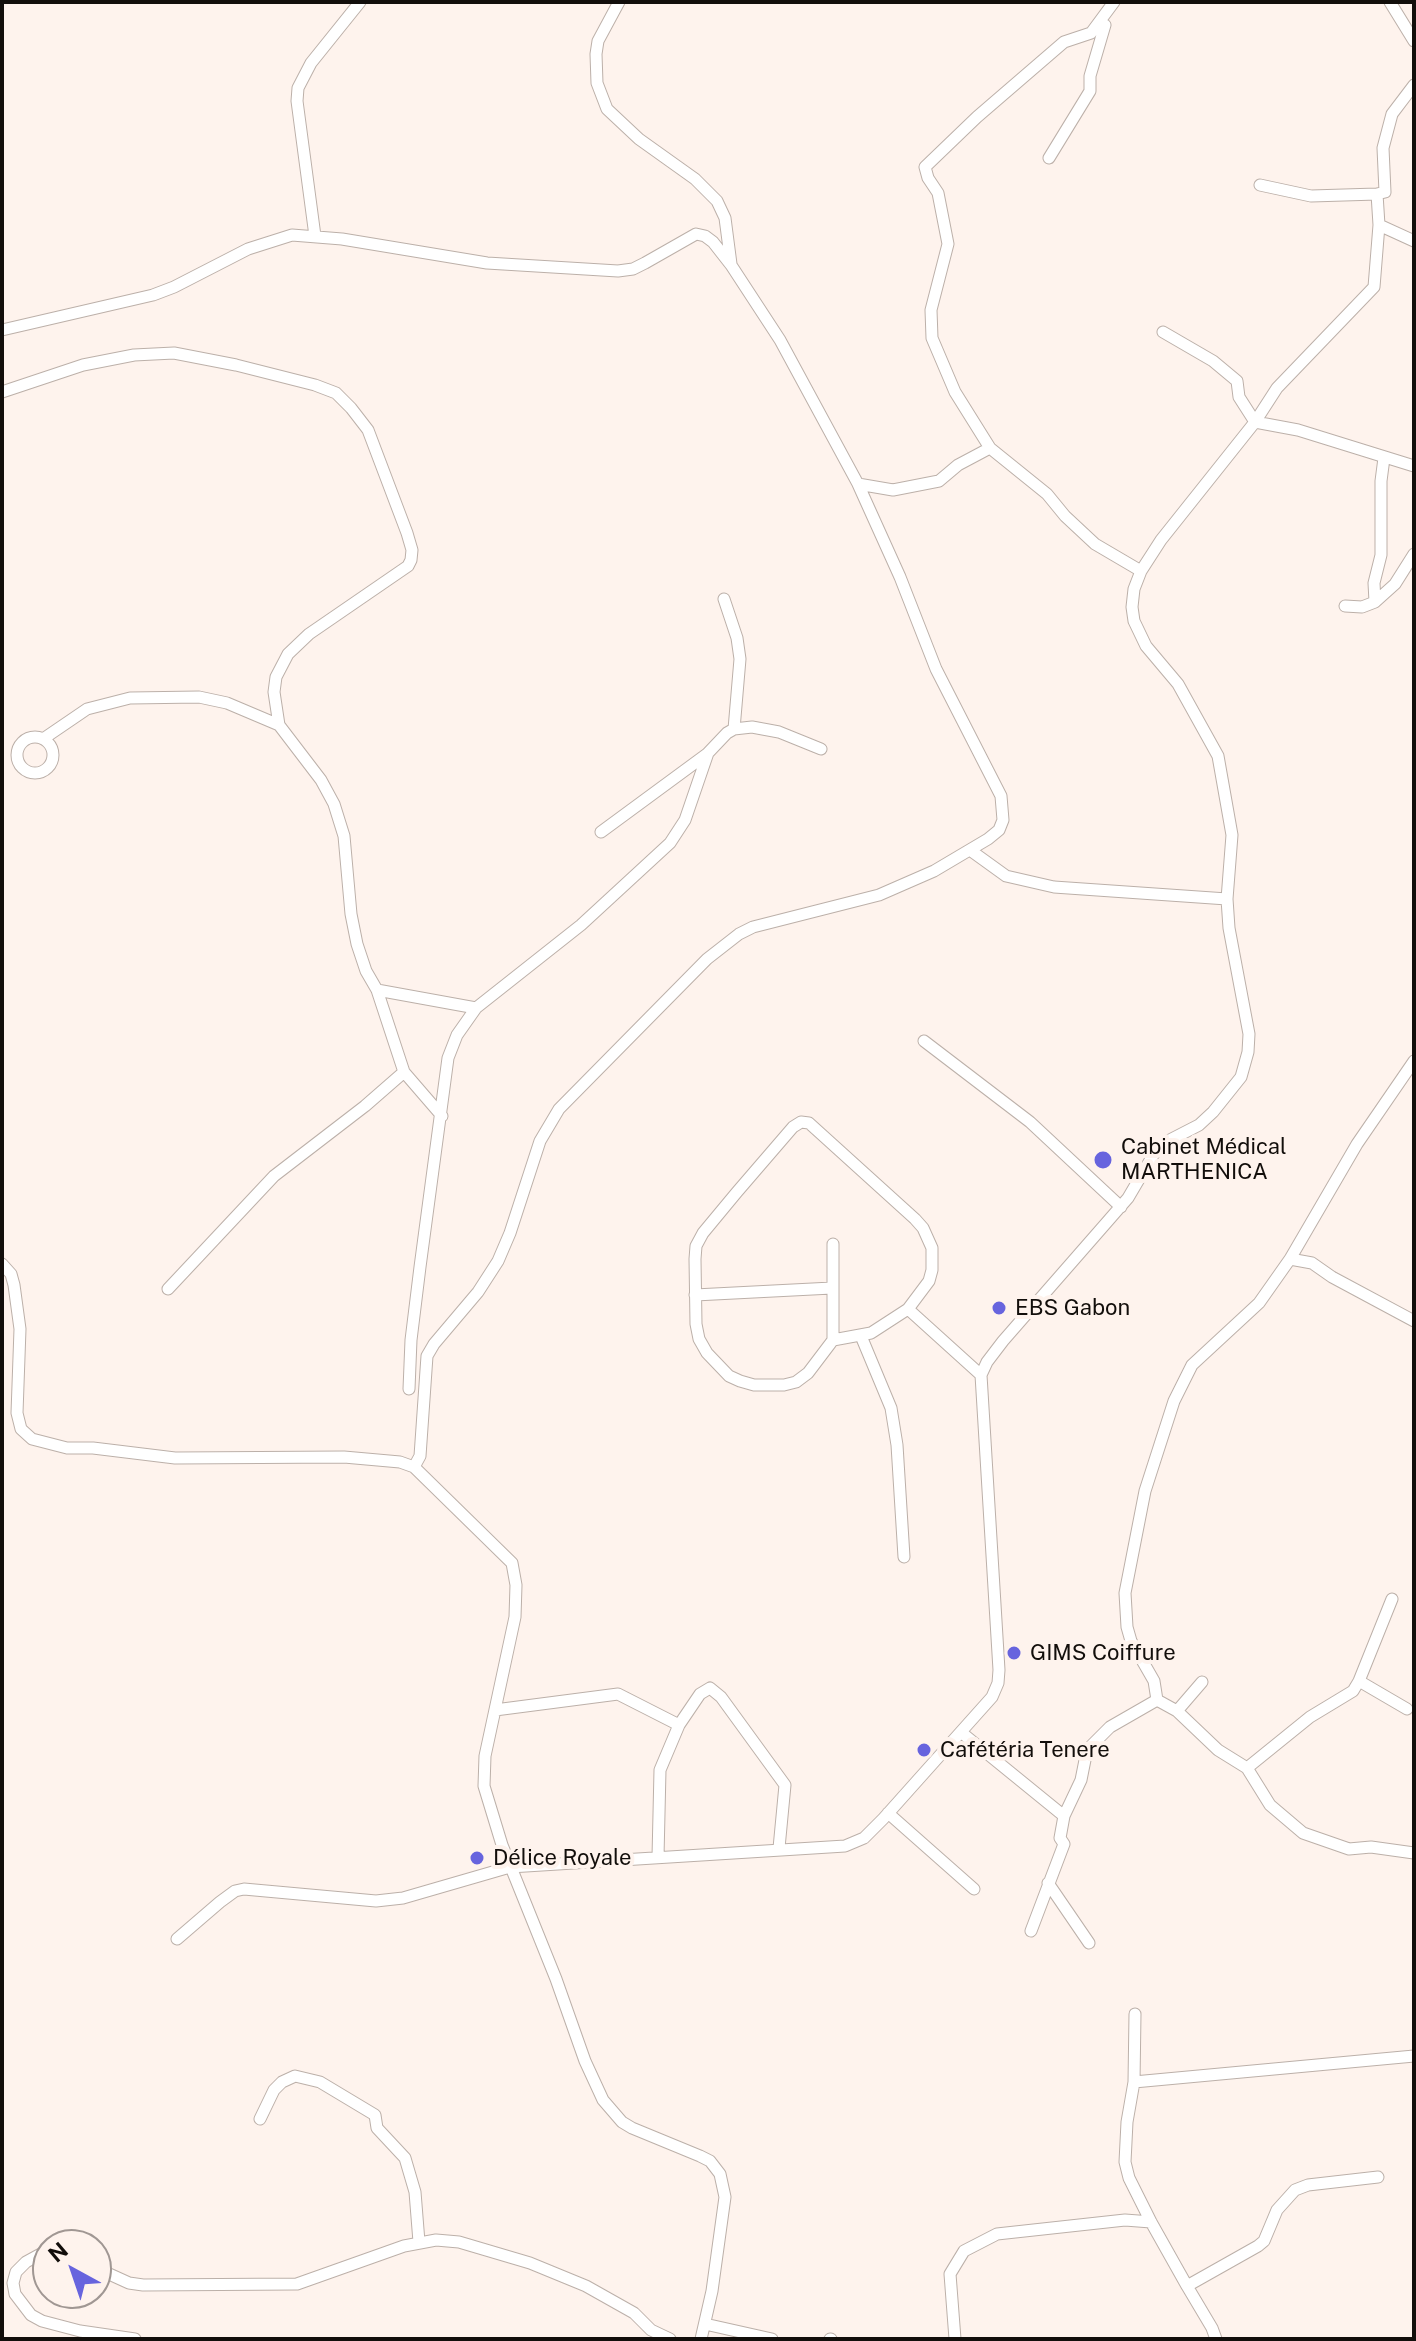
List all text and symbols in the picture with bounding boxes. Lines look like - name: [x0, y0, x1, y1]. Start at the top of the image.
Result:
- place label: Cabinet Médical MARTHENICA: [1121, 1134, 1287, 1186]
- marker: Cabinet Médical MARTHENICA: [1092, 1149, 1114, 1171]
- place label: EBS Gabon: [1015, 1295, 1130, 1321]
- marker: EBS Gabon: [990, 1299, 1008, 1317]
- place label: GIMS Coiffure: [1030, 1640, 1176, 1666]
- marker: GIMS Coiffure: [1005, 1644, 1023, 1662]
- place label: Cafétéria Tenere: [940, 1737, 1110, 1763]
- marker: Cafétéria Tenere: [915, 1741, 933, 1759]
- place label: Délice Royale: [493, 1845, 631, 1871]
- marker: Délice Royale: [468, 1849, 486, 1867]
- north arrow: [32, 2229, 112, 2309]
- text: N: [43, 2237, 73, 2268]

